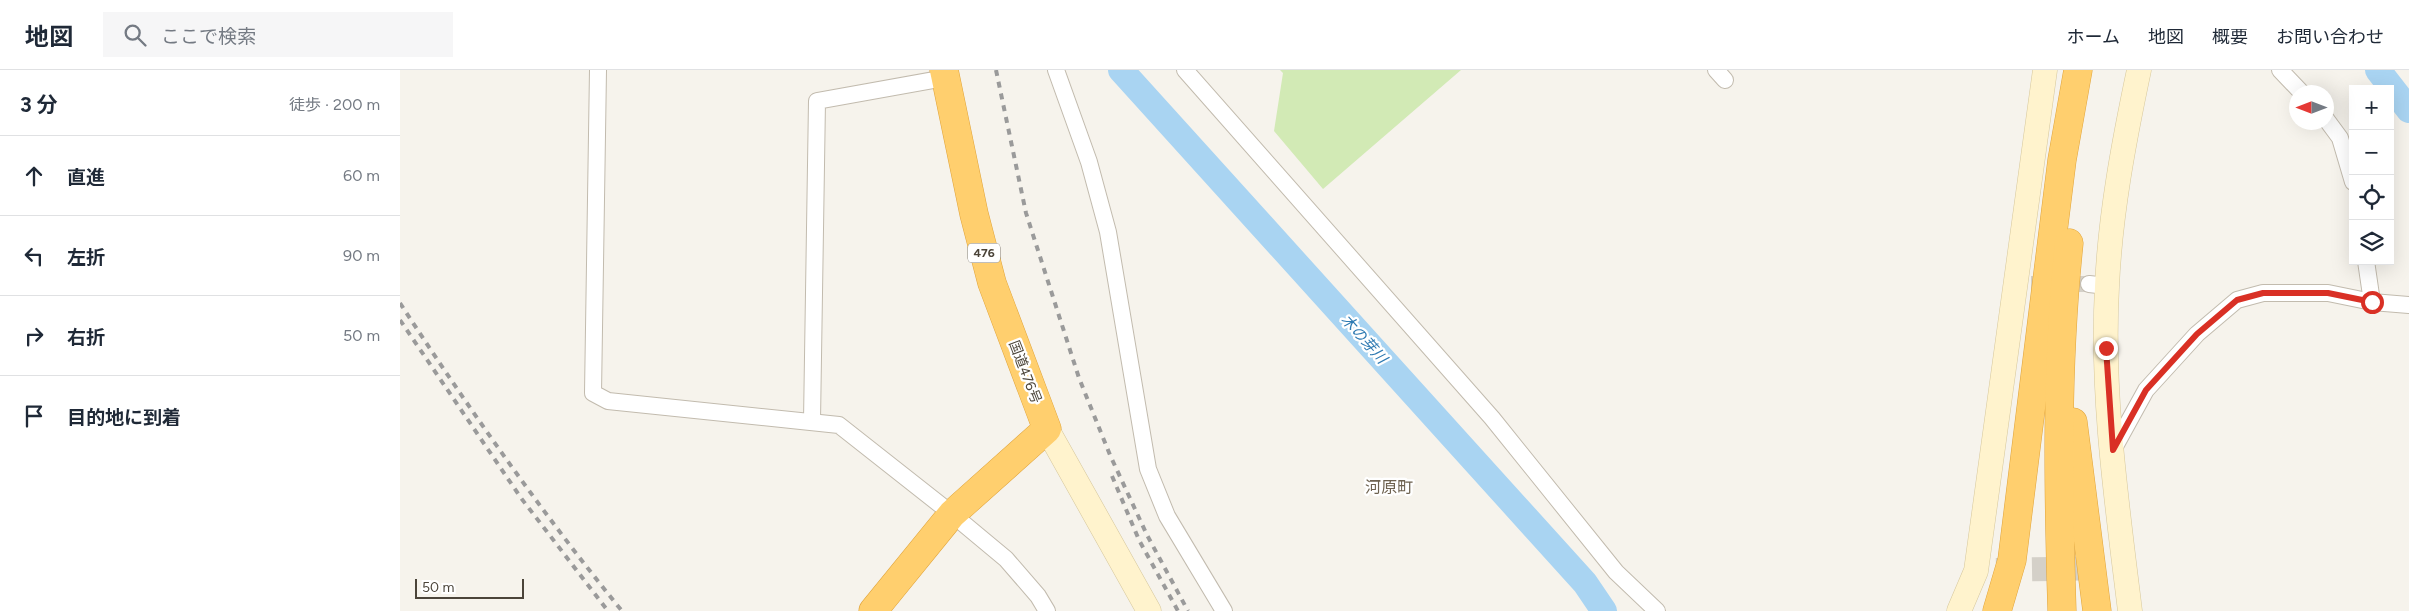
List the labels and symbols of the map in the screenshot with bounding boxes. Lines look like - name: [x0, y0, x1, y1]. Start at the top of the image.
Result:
- north arrow: [2289, 85, 2334, 130]
- road number: 476: [968, 244, 1000, 262]
- route start: [2361, 291, 2384, 314]
- water label: 木の芽川: [1337, 311, 1392, 369]
- route end: [2095, 337, 2118, 360]
- street label: 国道476号: [1005, 338, 1045, 406]
- district label: 河原町: [1365, 478, 1413, 497]
- scale bar: [415, 576, 524, 599]

